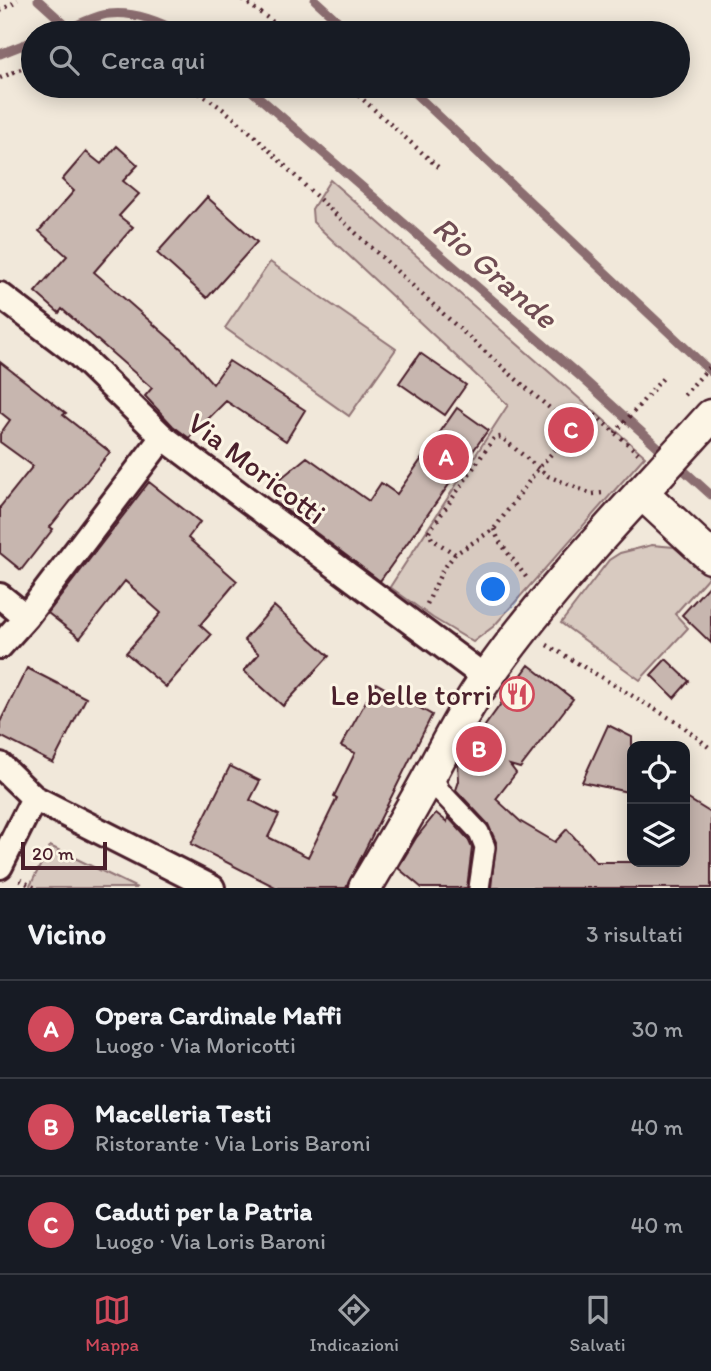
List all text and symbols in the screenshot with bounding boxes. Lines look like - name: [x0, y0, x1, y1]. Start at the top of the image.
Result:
- search box: [21, 21, 690, 98]
- icon: search: [45, 41, 83, 79]
- text: Cerca qui: [101, 44, 205, 76]
- water label: Rio Grande: [425, 208, 566, 337]
- street label: Via Moricotti: [180, 404, 334, 532]
- pin: C: [548, 404, 594, 456]
- pin: A: [423, 431, 469, 483]
- your location: [476, 572, 510, 606]
- restaurant icon: Le belle torri: [498, 675, 536, 713]
- place label: Le belle torri: [330, 676, 492, 713]
- pin: B: [456, 723, 502, 775]
- map controls: [627, 741, 690, 867]
- button: locate: [627, 741, 690, 804]
- button: layers: [627, 804, 690, 867]
- scale bar: [21, 839, 107, 871]
- text: 20 m: [32, 842, 74, 865]
- text: Vicino: [28, 915, 106, 952]
- text: 3 risultati: [586, 920, 683, 948]
- text: Opera Cardinale Maffi: [95, 999, 342, 1031]
- text: A: [44, 1015, 58, 1043]
- text: 30 m: [632, 1015, 683, 1043]
- text: Luogo · Via Moricotti: [95, 1031, 296, 1059]
- text: Macelleria Testi: [95, 1097, 272, 1129]
- text: B: [44, 1113, 58, 1141]
- text: 40 m: [630, 1113, 683, 1141]
- text: Ristorante · Via Loris Baroni: [95, 1129, 371, 1157]
- text: Caduti per la Patria: [95, 1195, 312, 1227]
- text: C: [44, 1211, 58, 1239]
- text: 40 m: [630, 1211, 683, 1239]
- text: Luogo · Via Loris Baroni: [95, 1227, 326, 1255]
- tab: Mappa: [85, 1291, 139, 1356]
- tab: Indicazioni: [310, 1291, 399, 1356]
- tab: Salvati: [570, 1291, 626, 1356]

